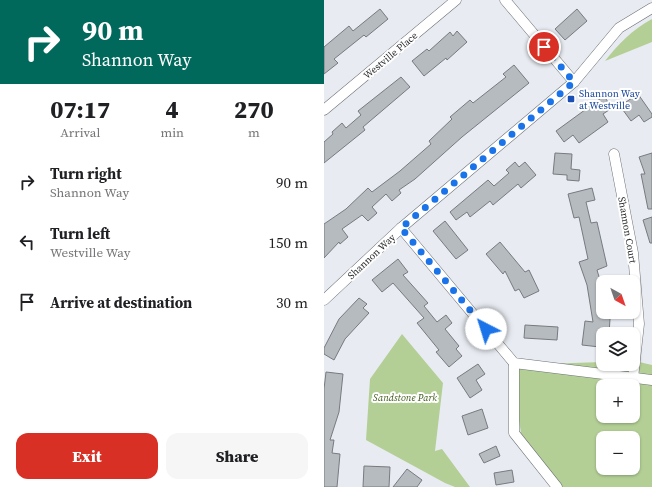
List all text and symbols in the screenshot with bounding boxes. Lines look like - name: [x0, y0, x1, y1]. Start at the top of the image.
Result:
- text: 90 m: [82, 11, 144, 49]
- icon: right: [16, 16, 68, 68]
- street label: Westville Place: [360, 29, 420, 82]
- pin: [527, 30, 561, 64]
- icon: arrive: [533, 36, 555, 58]
- text: Shannon Way: [82, 47, 191, 72]
- place label: Shannon Way at Westville: [579, 87, 641, 112]
- text: 07:17: [50, 93, 110, 126]
- text: 4: [166, 93, 179, 126]
- text: 270: [234, 93, 274, 126]
- marker: Shannon Way at Westville: [566, 94, 576, 104]
- text: Arrival: [60, 124, 100, 141]
- text: min: [160, 124, 184, 141]
- text: m: [248, 124, 260, 141]
- text: Turn right: [50, 163, 122, 184]
- icon: right: [16, 171, 38, 193]
- text: 90 m: [276, 172, 308, 193]
- text: Shannon Way: [50, 184, 129, 201]
- street label: Shannon Court: [615, 196, 640, 265]
- text: Turn left: [50, 223, 110, 244]
- street label: Shannon Way: [345, 230, 399, 282]
- icon: left: [16, 231, 38, 253]
- text: 150 m: [268, 232, 308, 253]
- text: Westville Way: [50, 244, 130, 261]
- north arrow: [596, 275, 640, 319]
- map controls: [596, 275, 640, 475]
- icon: arrive: [16, 291, 38, 313]
- text: Arrive at destination: [50, 292, 192, 313]
- text: 30 m: [276, 292, 308, 313]
- position arrow: [465, 308, 507, 350]
- button: layers: [596, 327, 640, 371]
- button: +: [596, 379, 640, 423]
- park label: Sandstone Park: [373, 391, 437, 404]
- button: −: [596, 431, 640, 475]
- button: Exit: [16, 433, 158, 479]
- button: Share: [166, 433, 308, 479]

